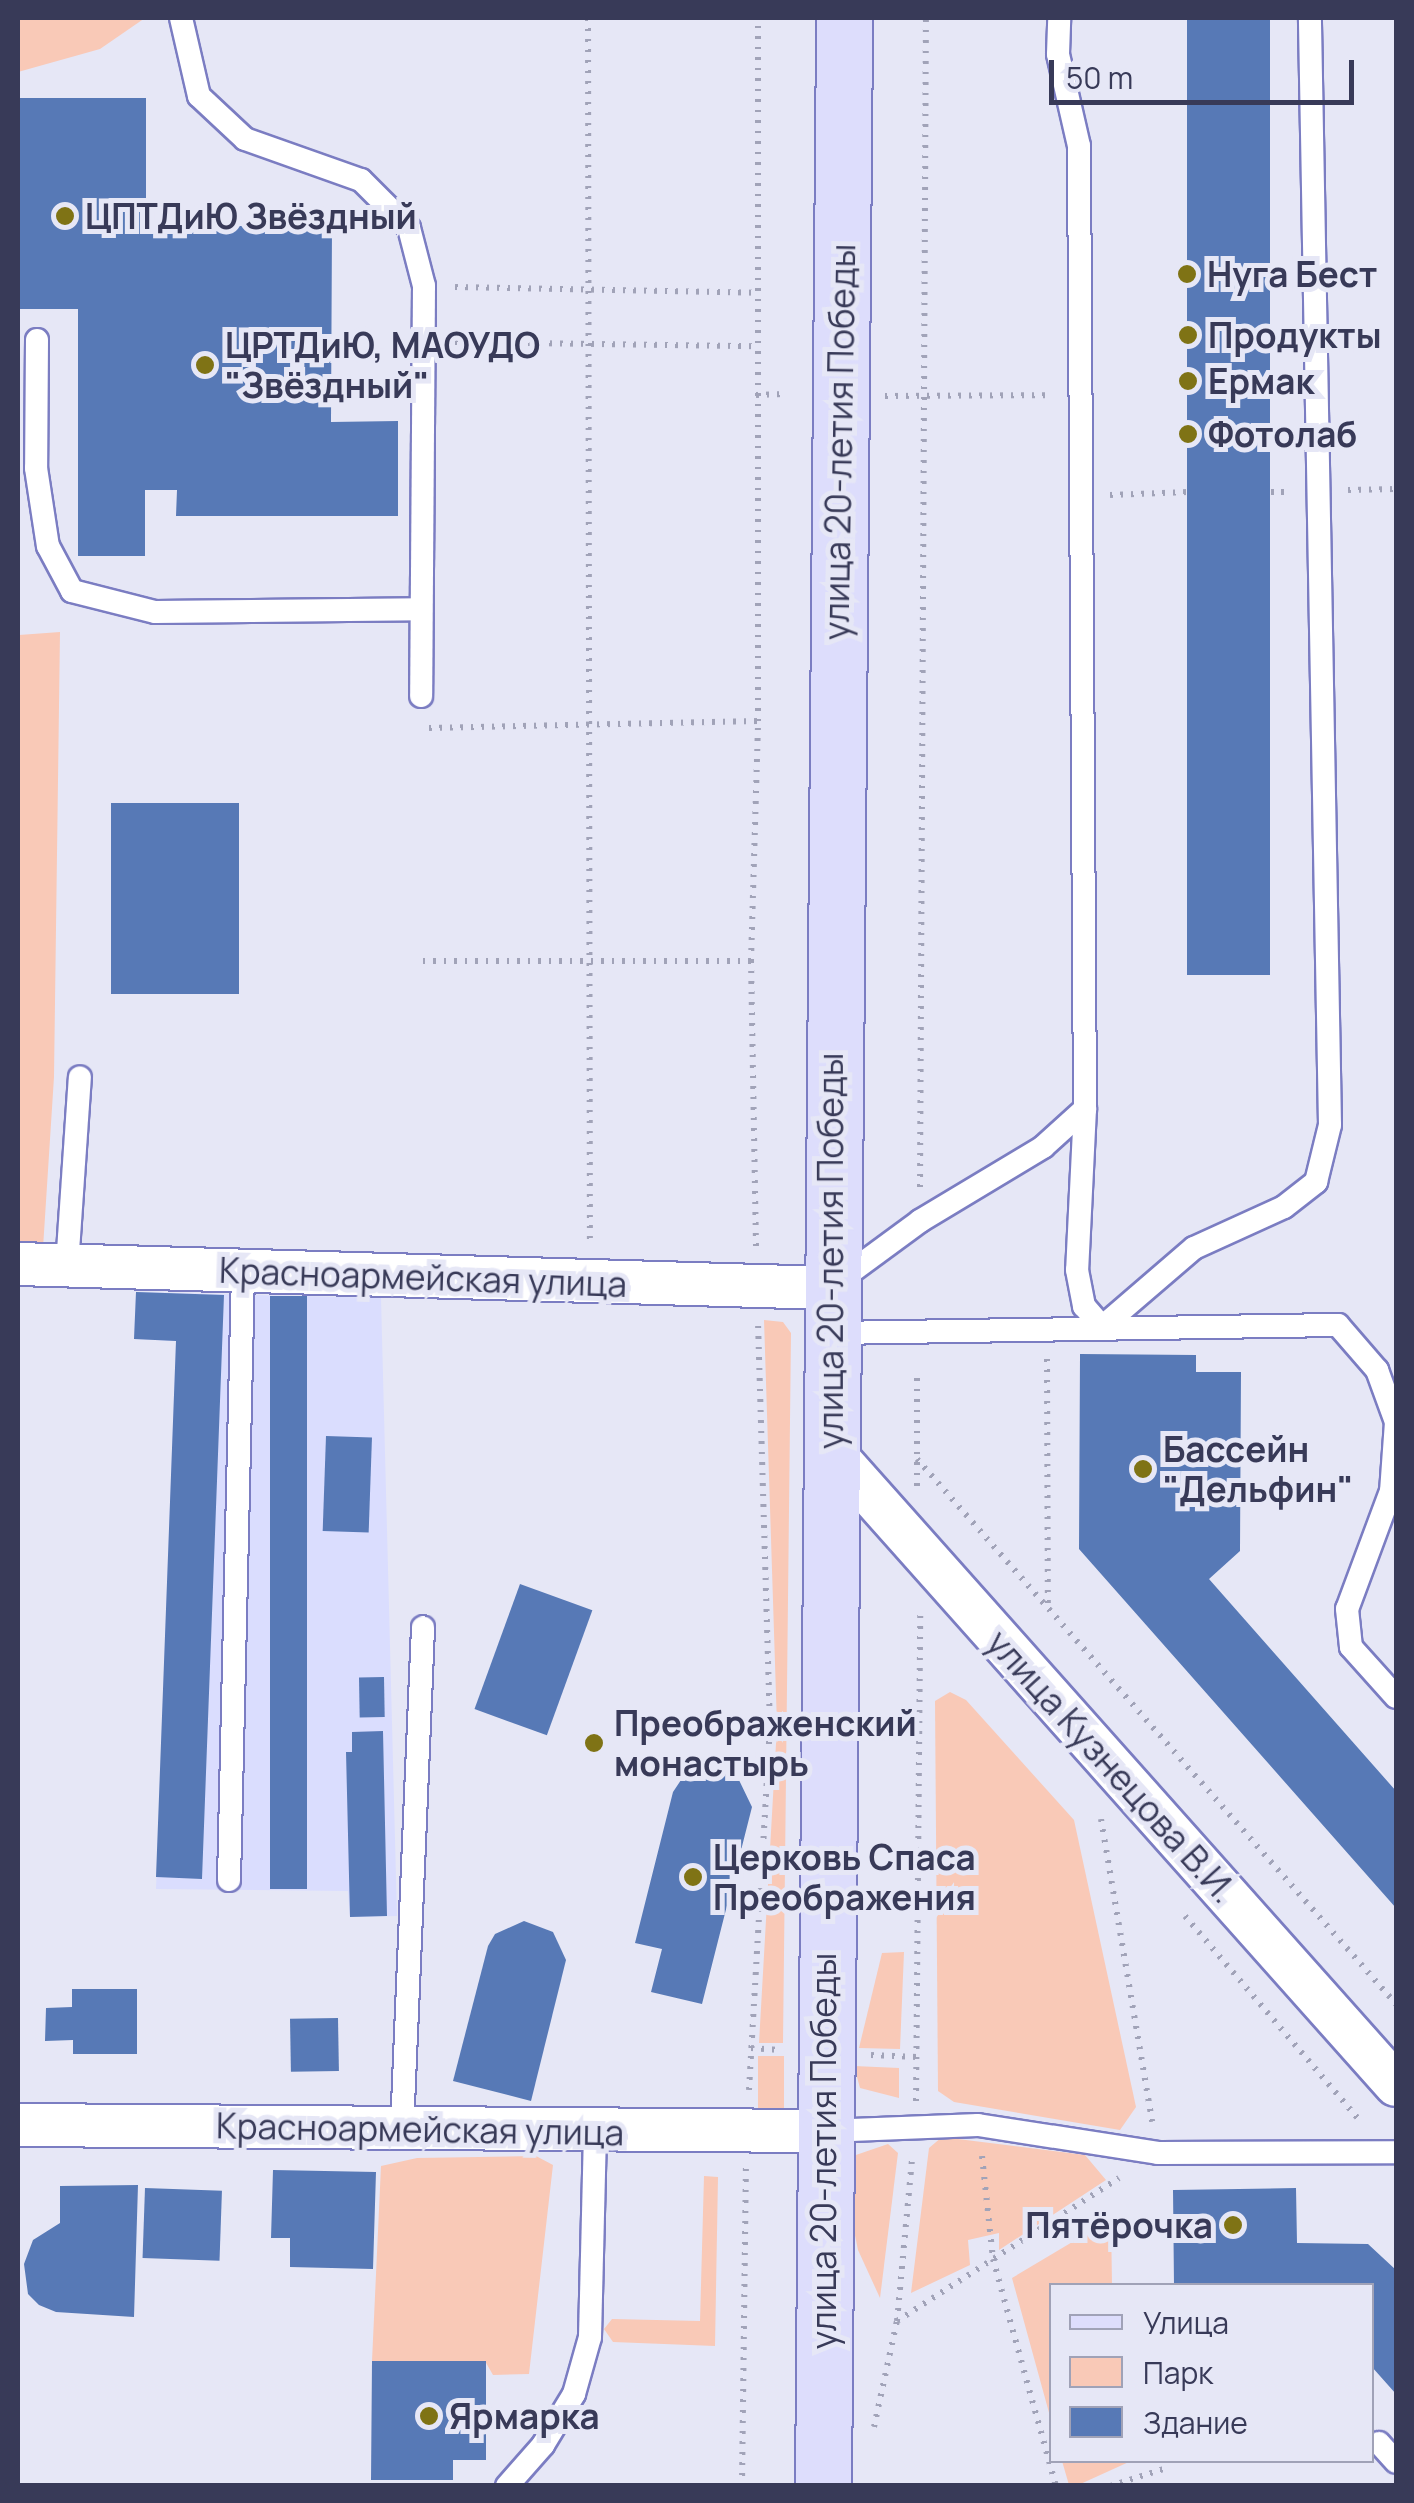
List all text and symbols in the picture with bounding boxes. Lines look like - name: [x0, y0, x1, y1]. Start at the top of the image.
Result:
- scale bar: [1054, 40, 1359, 102]
- text: 50 m: [1066, 57, 1133, 98]
- place label: ЦПТДиЮ Звёздный: [85, 195, 417, 237]
- marker: ЦПТДиЮ Звёздный: [54, 205, 76, 227]
- street label: улица 20-летия Победы: [815, 243, 863, 641]
- place label: Нуга Бест: [1207, 253, 1377, 295]
- marker: Нуга Бест: [1176, 263, 1198, 285]
- place label: Продукты: [1208, 314, 1382, 356]
- place label: ЦРТДиЮ, МАОУДО "Звёздный": [225, 324, 540, 406]
- marker: Продукты: [1177, 324, 1199, 346]
- marker: ЦРТДиЮ, МАОУДО "Звёздный": [194, 354, 216, 376]
- place label: Ермак: [1208, 360, 1314, 402]
- marker: Ермак: [1177, 370, 1199, 392]
- place label: Фотолаб: [1208, 413, 1357, 455]
- marker: Фотолаб: [1177, 423, 1199, 445]
- street label: улица 20-летия Победы: [809, 1053, 851, 1449]
- street label: Красноармейская улица: [218, 1249, 628, 1305]
- place label: Бассейн "Дельфин": [1163, 1428, 1354, 1510]
- marker: Бассейн "Дельфин": [1132, 1458, 1154, 1480]
- street label: улица Кузнецова В.И.: [979, 1621, 1245, 1911]
- place label: Преображенский монастырь: [614, 1702, 917, 1784]
- marker: Преображенский монастырь: [583, 1732, 605, 1754]
- place label: Церковь Спаса Преображения: [713, 1836, 976, 1918]
- marker: Церковь Спаса Преображения: [682, 1866, 704, 1888]
- street label: улица 20-летия Победы: [802, 1953, 844, 2349]
- street label: Красноармейская улица: [216, 2104, 624, 2154]
- place label: Пятёрочка: [1025, 2204, 1213, 2246]
- marker: Пятёрочка: [1222, 2214, 1244, 2236]
- legend: [1049, 2283, 1374, 2463]
- text: Улица: [1143, 2302, 1229, 2343]
- text: Парк: [1143, 2352, 1213, 2393]
- place label: Ярмарка: [449, 2395, 600, 2437]
- text: Здание: [1143, 2402, 1248, 2443]
- marker: Ярмарка: [418, 2405, 440, 2427]

